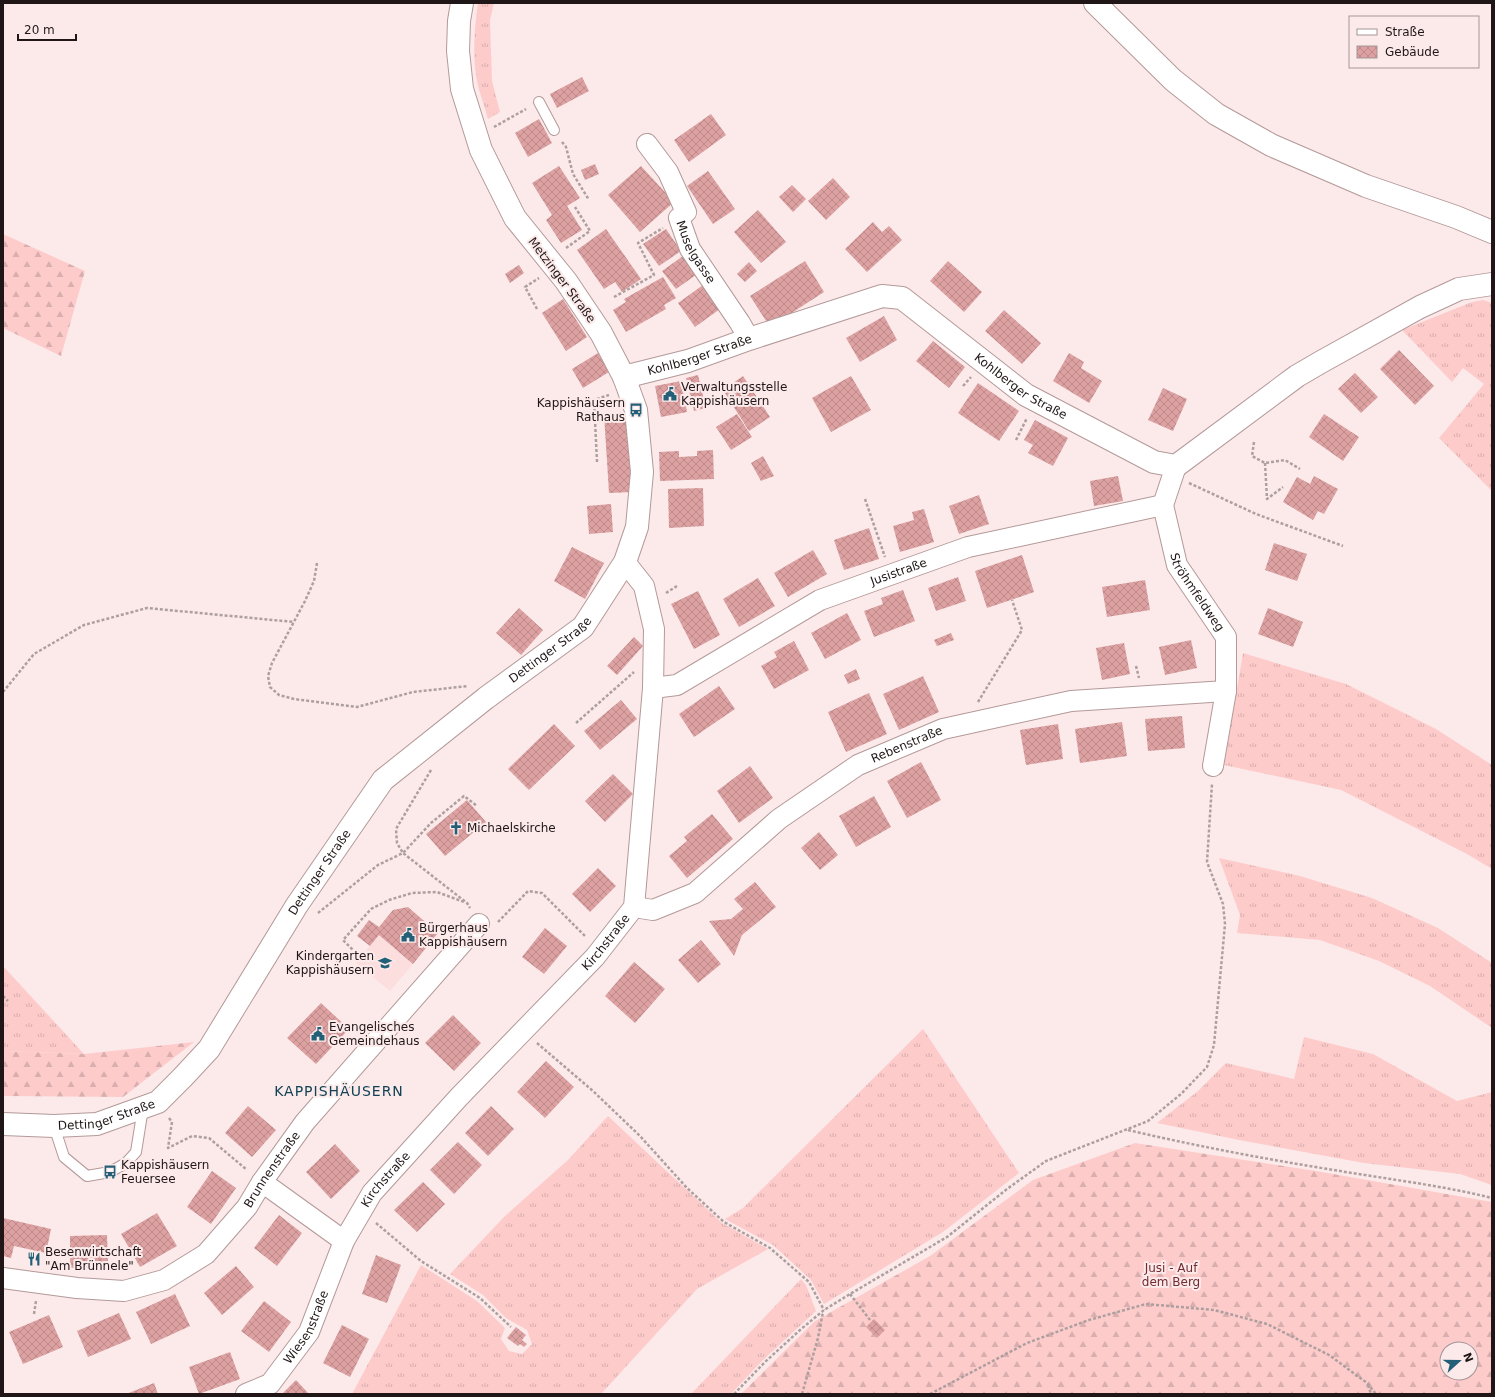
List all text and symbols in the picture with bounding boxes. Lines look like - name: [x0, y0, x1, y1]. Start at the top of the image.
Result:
- scale bar: [18, 16, 76, 42]
- legend: [1349, 16, 1479, 68]
- text: 20 m: [24, 23, 55, 37]
- text: Straße: [1385, 25, 1425, 39]
- text: Gebäude: [1385, 45, 1439, 59]
- street label: Muselgasse: [673, 218, 718, 286]
- street label: Metzinger Straße: [525, 235, 599, 325]
- street label: Kohlberger Straße: [646, 332, 754, 378]
- street label: Kohlberger Straße: [972, 350, 1069, 422]
- place label: Verwaltungsstelle Kappishäusern: [681, 380, 787, 408]
- public building icon: Verwaltungsstelle Kappishäusern: [662, 386, 678, 402]
- place label: Kappishäusern Rathaus: [537, 396, 625, 424]
- bus stop icon: Kappishäusern Rathaus: [628, 402, 644, 418]
- street label: Ströhmfeldweg: [1167, 551, 1227, 634]
- street label: Jusistraße: [867, 555, 929, 589]
- street label: Dettinger Straße: [506, 615, 595, 686]
- street label: Rebenstraße: [869, 723, 944, 766]
- church icon: Michaelskirche: [448, 820, 464, 836]
- place label: Michaelskirche: [467, 821, 556, 835]
- street label: Dettinger Straße: [286, 827, 354, 918]
- street label: Kirchstraße: [579, 911, 633, 973]
- place label: Bürgerhaus Kappishäusern: [419, 921, 507, 949]
- public building icon: Bürgerhaus Kappishäusern: [400, 927, 416, 943]
- place label: Kindergarten Kappishäusern: [286, 949, 374, 977]
- school or university icon: Kindergarten Kappishäusern: [377, 955, 393, 971]
- place label: Evangelisches Gemeindehaus: [329, 1020, 420, 1048]
- public building icon: Evangelisches Gemeindehaus: [310, 1026, 326, 1042]
- district label: KAPPISHÄUSERN: [274, 1082, 404, 1099]
- street label: Dettinger Straße: [57, 1097, 157, 1133]
- street label: Brunnenstraße: [241, 1129, 303, 1210]
- street label: Kirchstraße: [358, 1149, 413, 1210]
- place label: Kappishäusern Feuersee: [121, 1158, 209, 1186]
- bus stop icon: Kappishäusern Feuersee: [102, 1164, 118, 1180]
- place label: Besenwirtschaft "Am Brünnele": [45, 1245, 141, 1273]
- restaurant icon: Besenwirtschaft "Am Brünnele": [26, 1251, 42, 1267]
- park label: Jusi - Auf dem Berg: [1142, 1261, 1200, 1289]
- street label: Wiesenstraße: [281, 1288, 331, 1367]
- north arrow: [1439, 1341, 1479, 1381]
- text: N: [1460, 1351, 1476, 1364]

